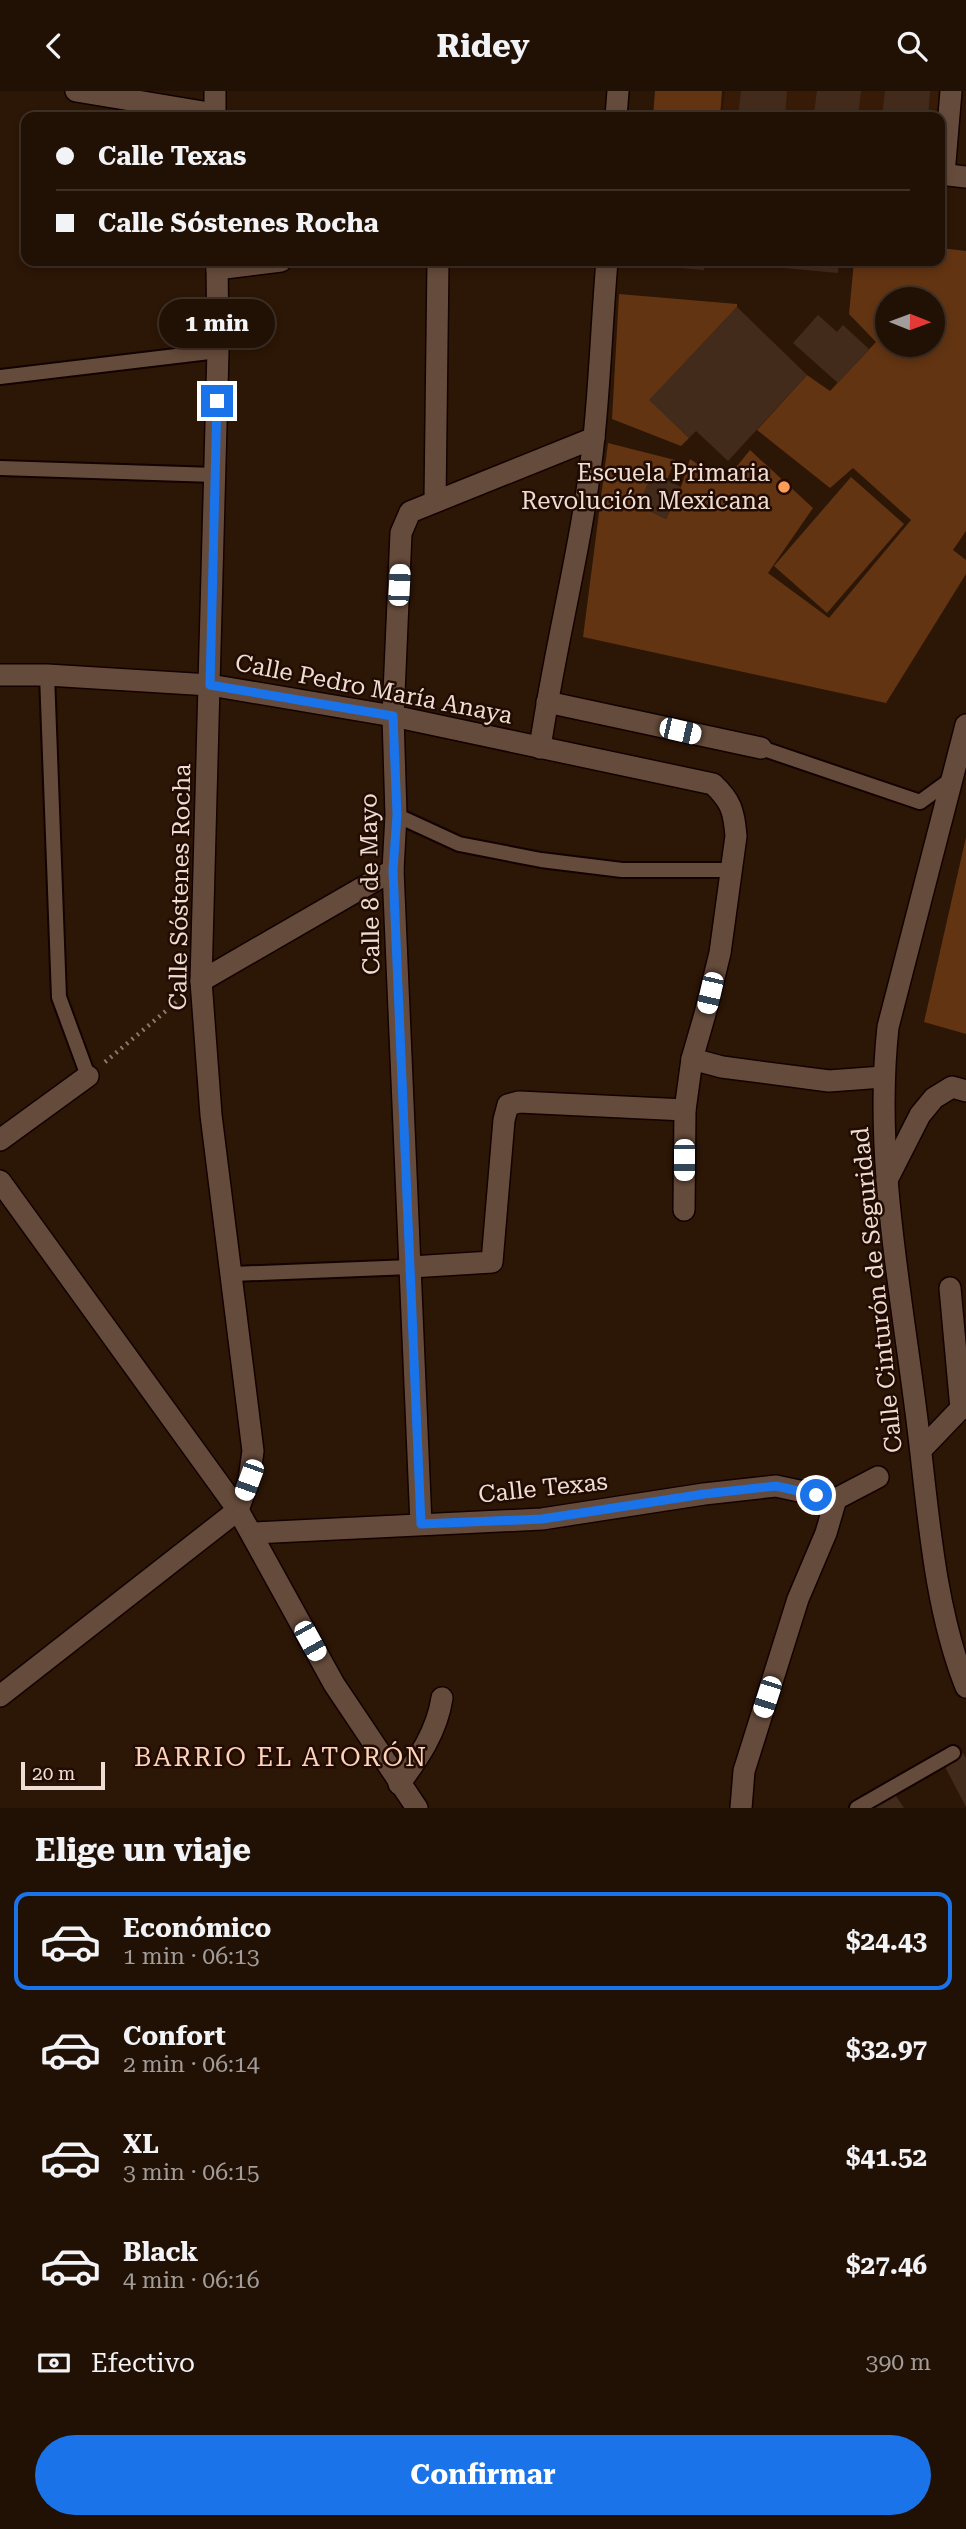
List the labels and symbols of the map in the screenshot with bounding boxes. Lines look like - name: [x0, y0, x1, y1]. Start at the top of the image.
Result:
- north arrow: [875, 287, 945, 357]
- callout: 1 min: [159, 299, 275, 349]
- route end: [201, 385, 233, 417]
- place label: Escuela Primaria Revolución Mexicana: [521, 459, 770, 515]
- marker: Escuela Primaria Revolución Mexicana: [776, 479, 792, 495]
- car: [388, 563, 411, 607]
- street label: Calle Pedro María Anaya: [233, 648, 515, 730]
- car: [658, 716, 703, 746]
- street label: Calle Sóstenes Rocha: [164, 763, 196, 1011]
- street label: Calle 8 de Mayo: [354, 793, 386, 975]
- car: [696, 970, 725, 1016]
- street label: Calle Cinturón de Seguridad: [846, 1126, 908, 1454]
- car: [674, 1139, 695, 1181]
- car: [232, 1457, 267, 1503]
- street label: Calle Texas: [477, 1467, 609, 1509]
- route start: [800, 1479, 832, 1511]
- car: [291, 1618, 330, 1664]
- car: [751, 1674, 784, 1720]
- district label: BARRIO EL ATORÓN: [134, 1741, 428, 1772]
- scale bar: [21, 1759, 105, 1791]

